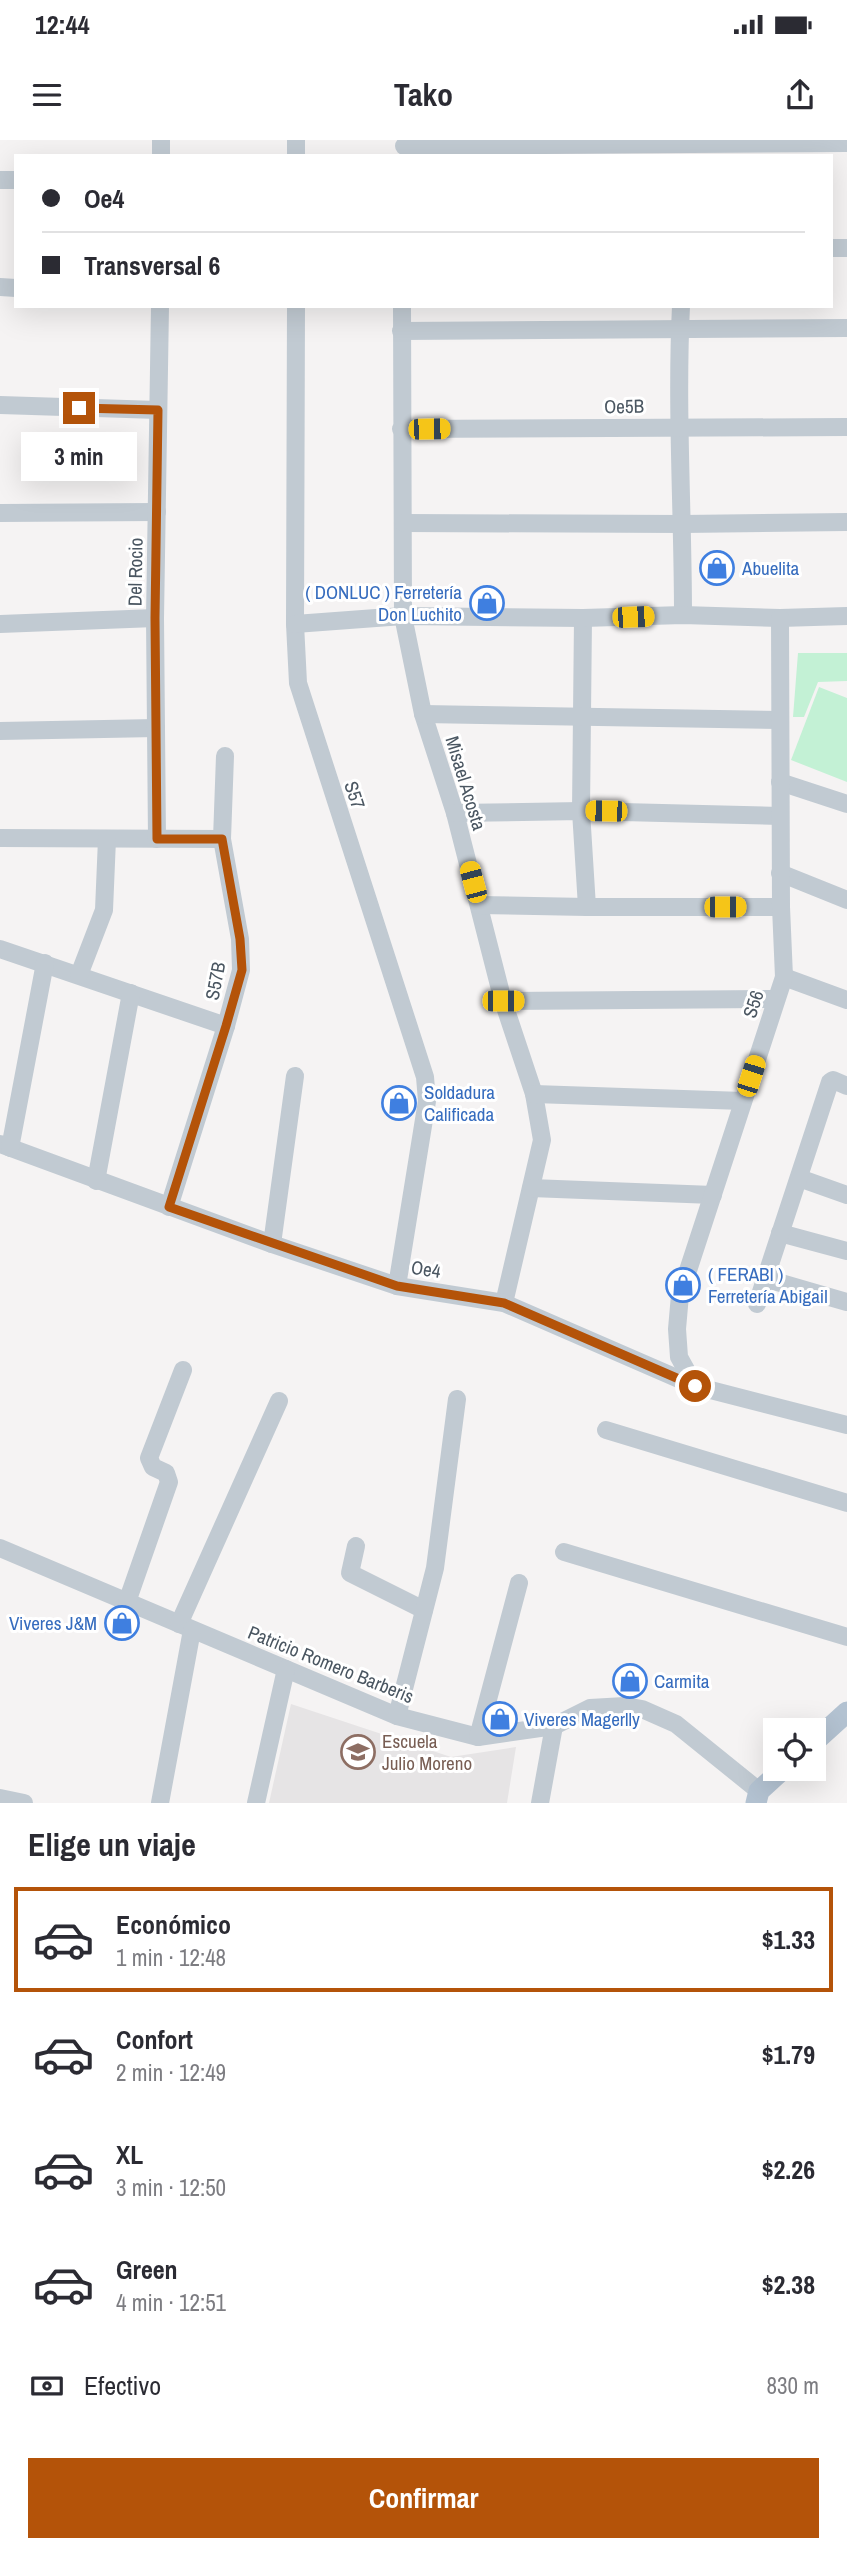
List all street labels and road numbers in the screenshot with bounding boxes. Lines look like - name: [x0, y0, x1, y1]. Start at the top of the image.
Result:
- street label: Oe5B: [604, 393, 644, 419]
- street label: Del Rocio: [121, 538, 149, 606]
- street label: Misael Acosta: [439, 733, 493, 833]
- street label: S57: [338, 778, 372, 813]
- street label: S57B: [199, 960, 231, 1002]
- street label: S56: [736, 987, 770, 1021]
- street label: Oe4: [409, 1254, 443, 1284]
- street label: Patricio Romero Barberis: [244, 1619, 418, 1709]

